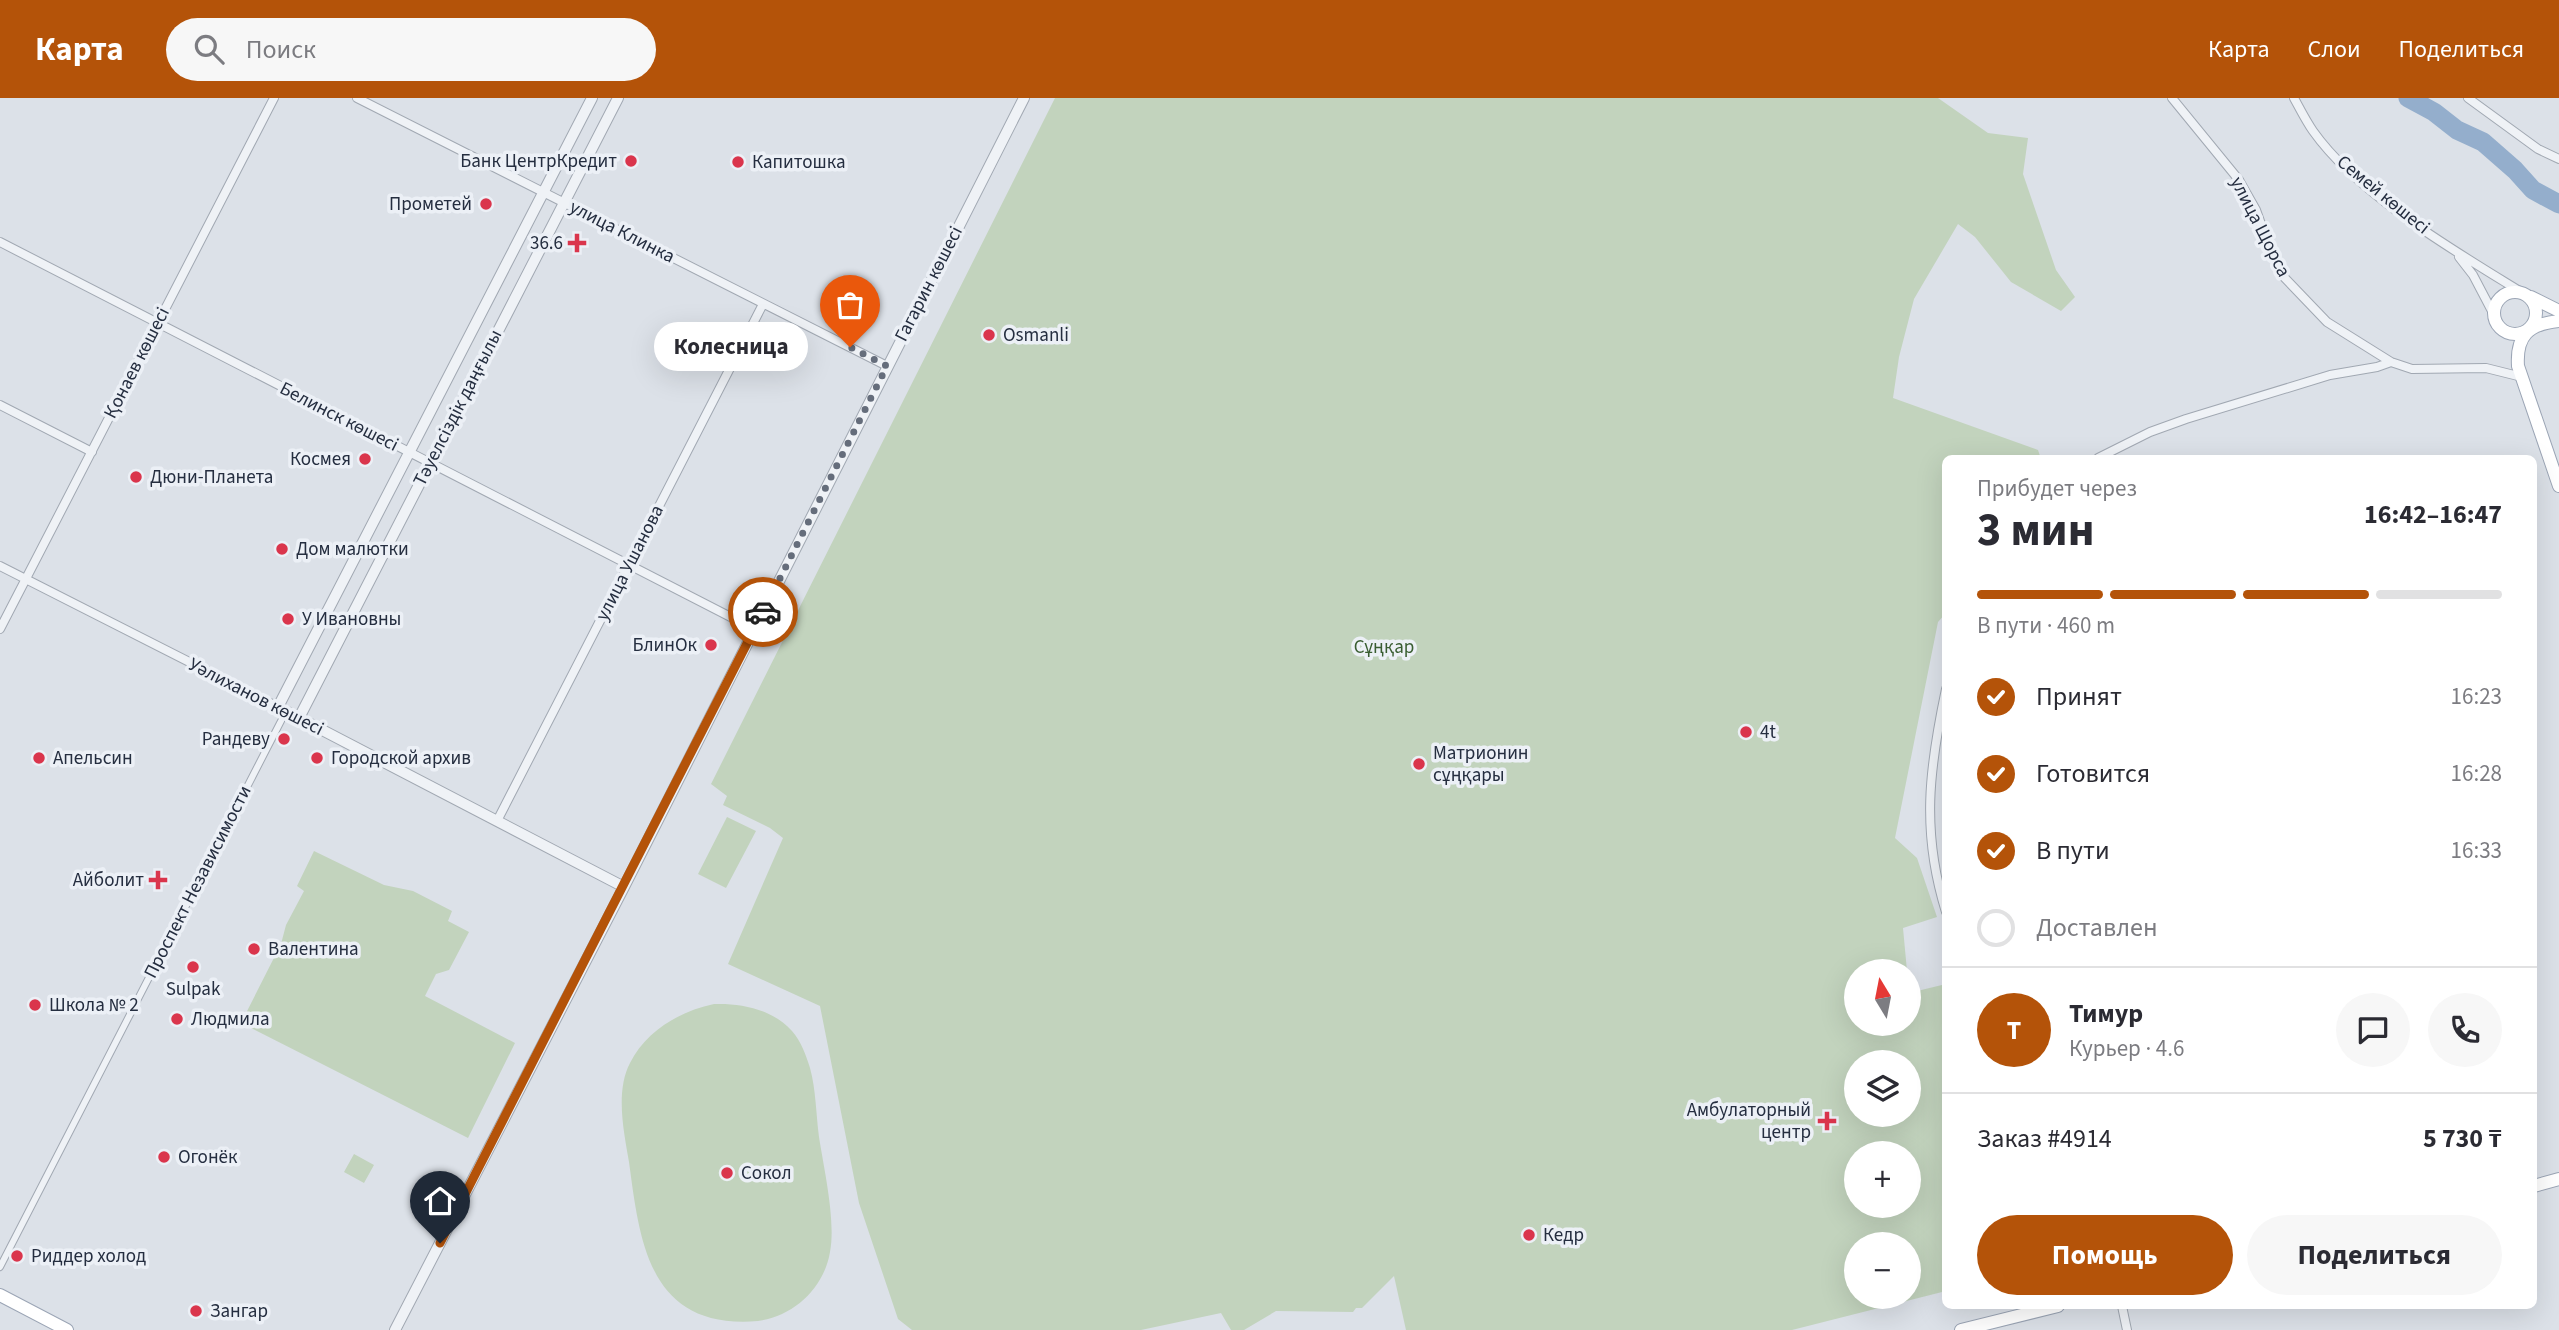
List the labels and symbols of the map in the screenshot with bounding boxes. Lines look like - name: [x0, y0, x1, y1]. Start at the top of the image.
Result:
- place label: Банк ЦентрКредит: [460, 148, 617, 175]
- place label: Капитошка: [752, 149, 846, 176]
- street label: Семей көшесі: [2331, 149, 2435, 241]
- marker: Банк ЦентрКредит: [623, 153, 639, 169]
- marker: Капитошка: [730, 154, 746, 170]
- street label: улица Щорса: [2223, 172, 2297, 282]
- place label: Прометей: [389, 191, 472, 218]
- street label: улица Клинка: [565, 194, 679, 270]
- marker: Прометей: [478, 196, 494, 212]
- street label: Гагарин көшесі: [888, 222, 970, 346]
- place label: 36.6: [530, 230, 563, 257]
- marker: 36.6: [569, 235, 585, 251]
- pin: [820, 275, 880, 347]
- street label: Қонаев көшесі: [97, 303, 177, 423]
- callout: Колесница: [654, 322, 808, 372]
- place label: Osmanli: [1003, 322, 1069, 349]
- street label: Тәуелсіздік даңғылы: [407, 325, 509, 491]
- marker: Osmanli: [981, 327, 997, 343]
- street label: Белинск көшесі: [275, 375, 403, 459]
- place label: Космея: [290, 446, 351, 473]
- marker: Космея: [357, 451, 373, 467]
- place label: Дюни-Планета: [150, 464, 273, 491]
- marker: Дюни-Планета: [128, 469, 144, 485]
- street label: улица Ушанова: [589, 500, 671, 626]
- place label: Дом малютки: [296, 536, 409, 563]
- marker: Дом малютки: [274, 541, 290, 557]
- courier: [728, 577, 798, 647]
- place label: У Ивановны: [302, 606, 401, 633]
- marker: У Ивановны: [280, 611, 296, 627]
- place label: БлинОк: [632, 632, 698, 659]
- park label: Сұңқар: [1354, 634, 1414, 661]
- marker: БлинОк: [703, 637, 719, 653]
- street label: Уәлиханов көшесі: [184, 651, 328, 743]
- place label: 4t: [1760, 719, 1776, 746]
- marker: 4t: [1738, 724, 1754, 740]
- place label: Рандеву: [202, 726, 270, 753]
- marker: Рандеву: [276, 731, 292, 747]
- place label: Матрионин сұңқары: [1433, 740, 1529, 789]
- place label: Апельсин: [53, 745, 133, 772]
- place label: Городской архив: [331, 745, 471, 772]
- marker: Апельсин: [31, 750, 47, 766]
- marker: Городской архив: [309, 750, 325, 766]
- marker: Матрионин сұңқары: [1411, 756, 1427, 772]
- street label: Проспект Независимости: [138, 781, 258, 983]
- place label: Айболит: [73, 867, 144, 894]
- marker: Айболит: [150, 872, 166, 888]
- place label: Валентина: [268, 936, 359, 963]
- marker: Валентина: [246, 941, 262, 957]
- marker: Sulpak: [185, 959, 201, 975]
- north arrow: [1844, 959, 1922, 1036]
- place label: Sulpak: [166, 976, 221, 1003]
- place label: Школа № 2: [49, 992, 139, 1019]
- marker: Школа № 2: [27, 997, 43, 1013]
- place label: Людмила: [191, 1006, 270, 1033]
- marker: Людмила: [169, 1011, 185, 1027]
- place label: Амбулаторный центр: [1687, 1097, 1811, 1146]
- marker: Амбулаторный центр: [1817, 1111, 1837, 1131]
- place label: Огонёк: [178, 1144, 238, 1171]
- marker: Огонёк: [156, 1149, 172, 1165]
- place label: Сокол: [741, 1160, 792, 1187]
- marker: Сокол: [719, 1165, 735, 1181]
- pin: [410, 1171, 470, 1243]
- place label: Кедр: [1543, 1222, 1584, 1249]
- marker: Кедр: [1521, 1227, 1537, 1243]
- place label: Риддер холод: [31, 1243, 146, 1270]
- marker: Риддер холод: [9, 1248, 25, 1264]
- place label: Зангар: [210, 1298, 268, 1325]
- marker: Зангар: [188, 1303, 204, 1319]

